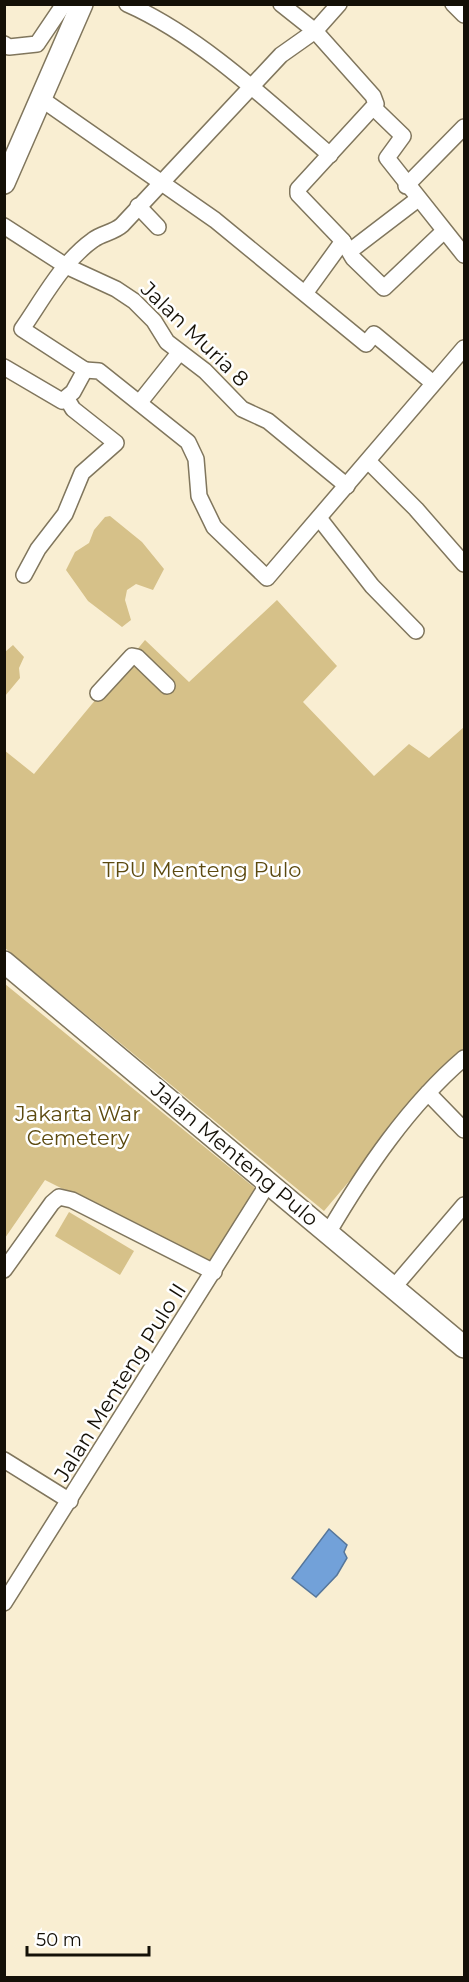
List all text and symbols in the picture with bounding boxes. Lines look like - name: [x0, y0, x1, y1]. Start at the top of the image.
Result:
- street label: Jalan Muria 8: [135, 276, 254, 392]
- park label: TPU Menteng Pulo: [103, 857, 302, 882]
- street label: Jalan Menteng Pulo: [146, 1076, 324, 1231]
- park label: Jakarta War Cemetery: [14, 1101, 141, 1150]
- street label: Jalan Menteng Pulo II: [48, 1278, 191, 1486]
- scale bar: [27, 1919, 148, 1957]
- text: 50 m: [36, 1929, 82, 1951]

